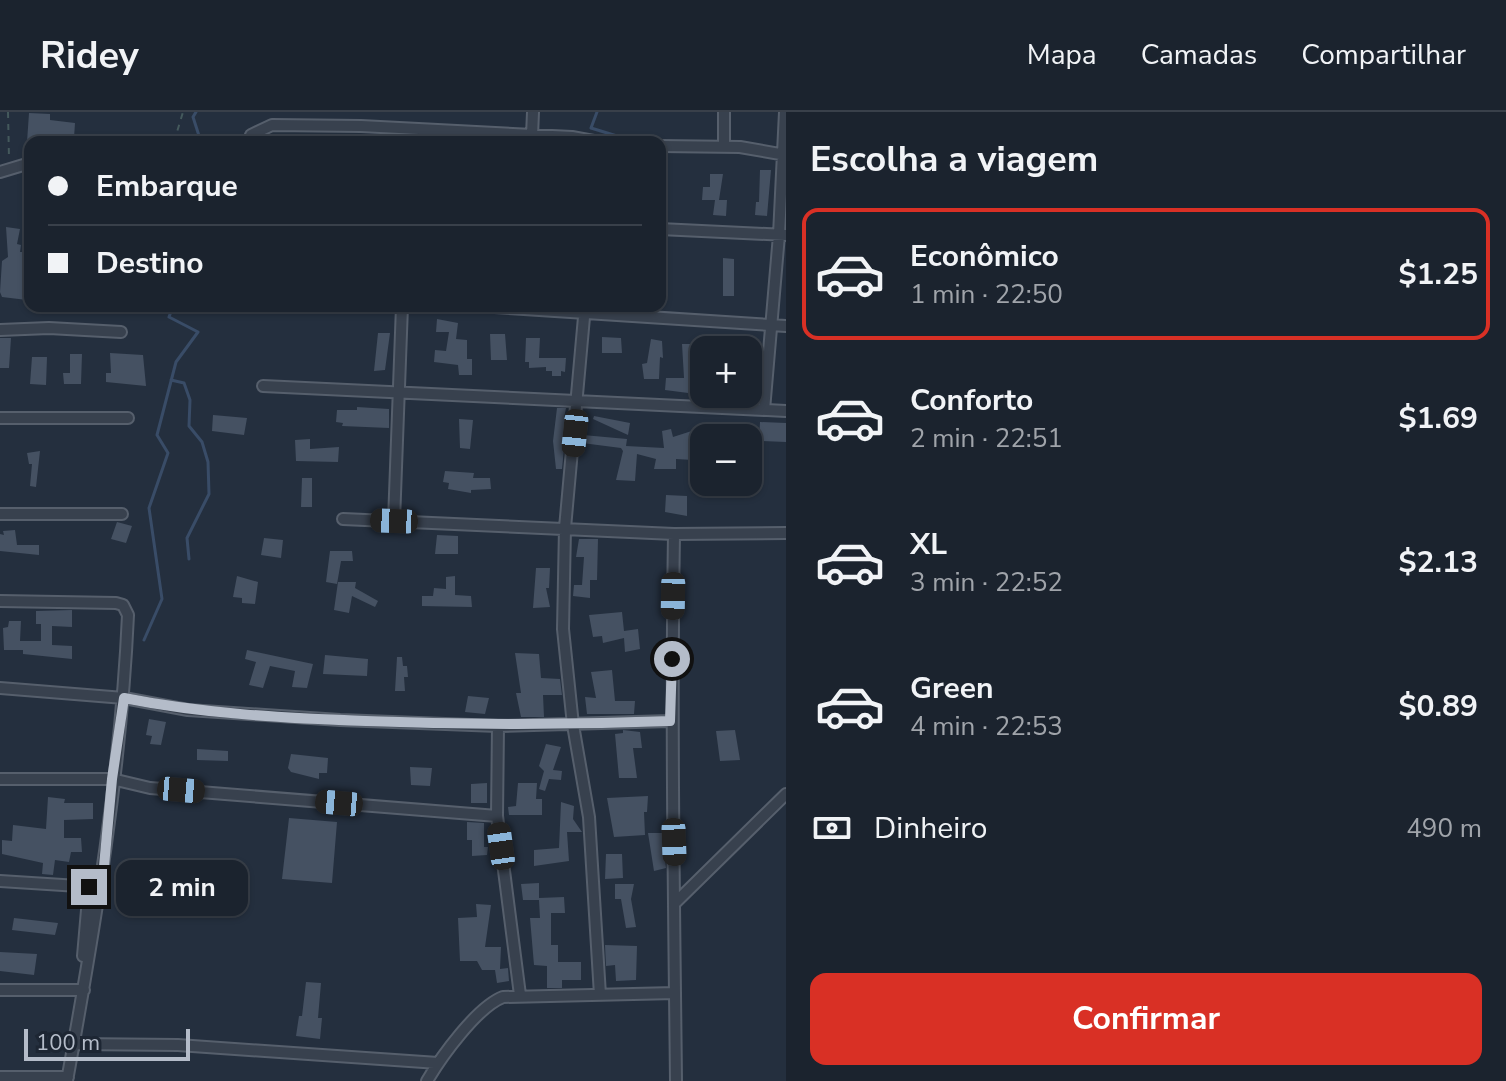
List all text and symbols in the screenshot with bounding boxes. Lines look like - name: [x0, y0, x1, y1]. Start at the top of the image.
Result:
- text: Ridey: [40, 30, 139, 81]
- text: Mapa: [1027, 36, 1097, 74]
- text: Camadas: [1141, 36, 1257, 74]
- text: Compartilhar: [1301, 36, 1466, 74]
- text: Escolha a viagem: [810, 135, 1098, 184]
- text: Embarque: [96, 166, 238, 207]
- text: Econômico: [910, 236, 1059, 277]
- icon: car: [814, 238, 886, 310]
- text: Destino: [96, 243, 204, 284]
- text: $1.25: [1399, 254, 1478, 295]
- text: 1 min · 22:50: [910, 277, 1063, 312]
- map controls: [690, 336, 762, 496]
- button: +: [690, 336, 762, 408]
- text: Conforto: [910, 380, 1033, 421]
- icon: car: [814, 382, 886, 454]
- text: $1.69: [1399, 398, 1478, 439]
- car: [561, 408, 589, 458]
- text: 2 min · 22:51: [910, 421, 1063, 456]
- button: −: [690, 424, 762, 496]
- car: [370, 508, 418, 534]
- text: XL: [910, 524, 947, 565]
- icon: car: [814, 526, 886, 598]
- text: $2.13: [1399, 542, 1478, 583]
- text: 3 min · 22:52: [910, 565, 1063, 600]
- car: [661, 572, 685, 620]
- route start: [654, 641, 690, 677]
- text: Green: [910, 668, 994, 709]
- icon: car: [814, 670, 886, 742]
- text: $0.89: [1399, 686, 1478, 727]
- text: 4 min · 22:53: [910, 709, 1063, 744]
- car: [156, 776, 206, 804]
- car: [314, 789, 364, 817]
- icon: cash: [810, 806, 854, 850]
- text: Dinheiro: [874, 808, 987, 849]
- text: 490 m: [1406, 811, 1482, 846]
- car: [661, 818, 687, 866]
- car: [486, 821, 516, 871]
- callout: 2 min: [117, 859, 249, 915]
- route end: [71, 869, 107, 905]
- text: 2 min: [148, 870, 216, 905]
- button: Confirmar: [810, 973, 1482, 1065]
- scale bar: [24, 1025, 190, 1061]
- text: 100 m: [36, 1028, 100, 1058]

